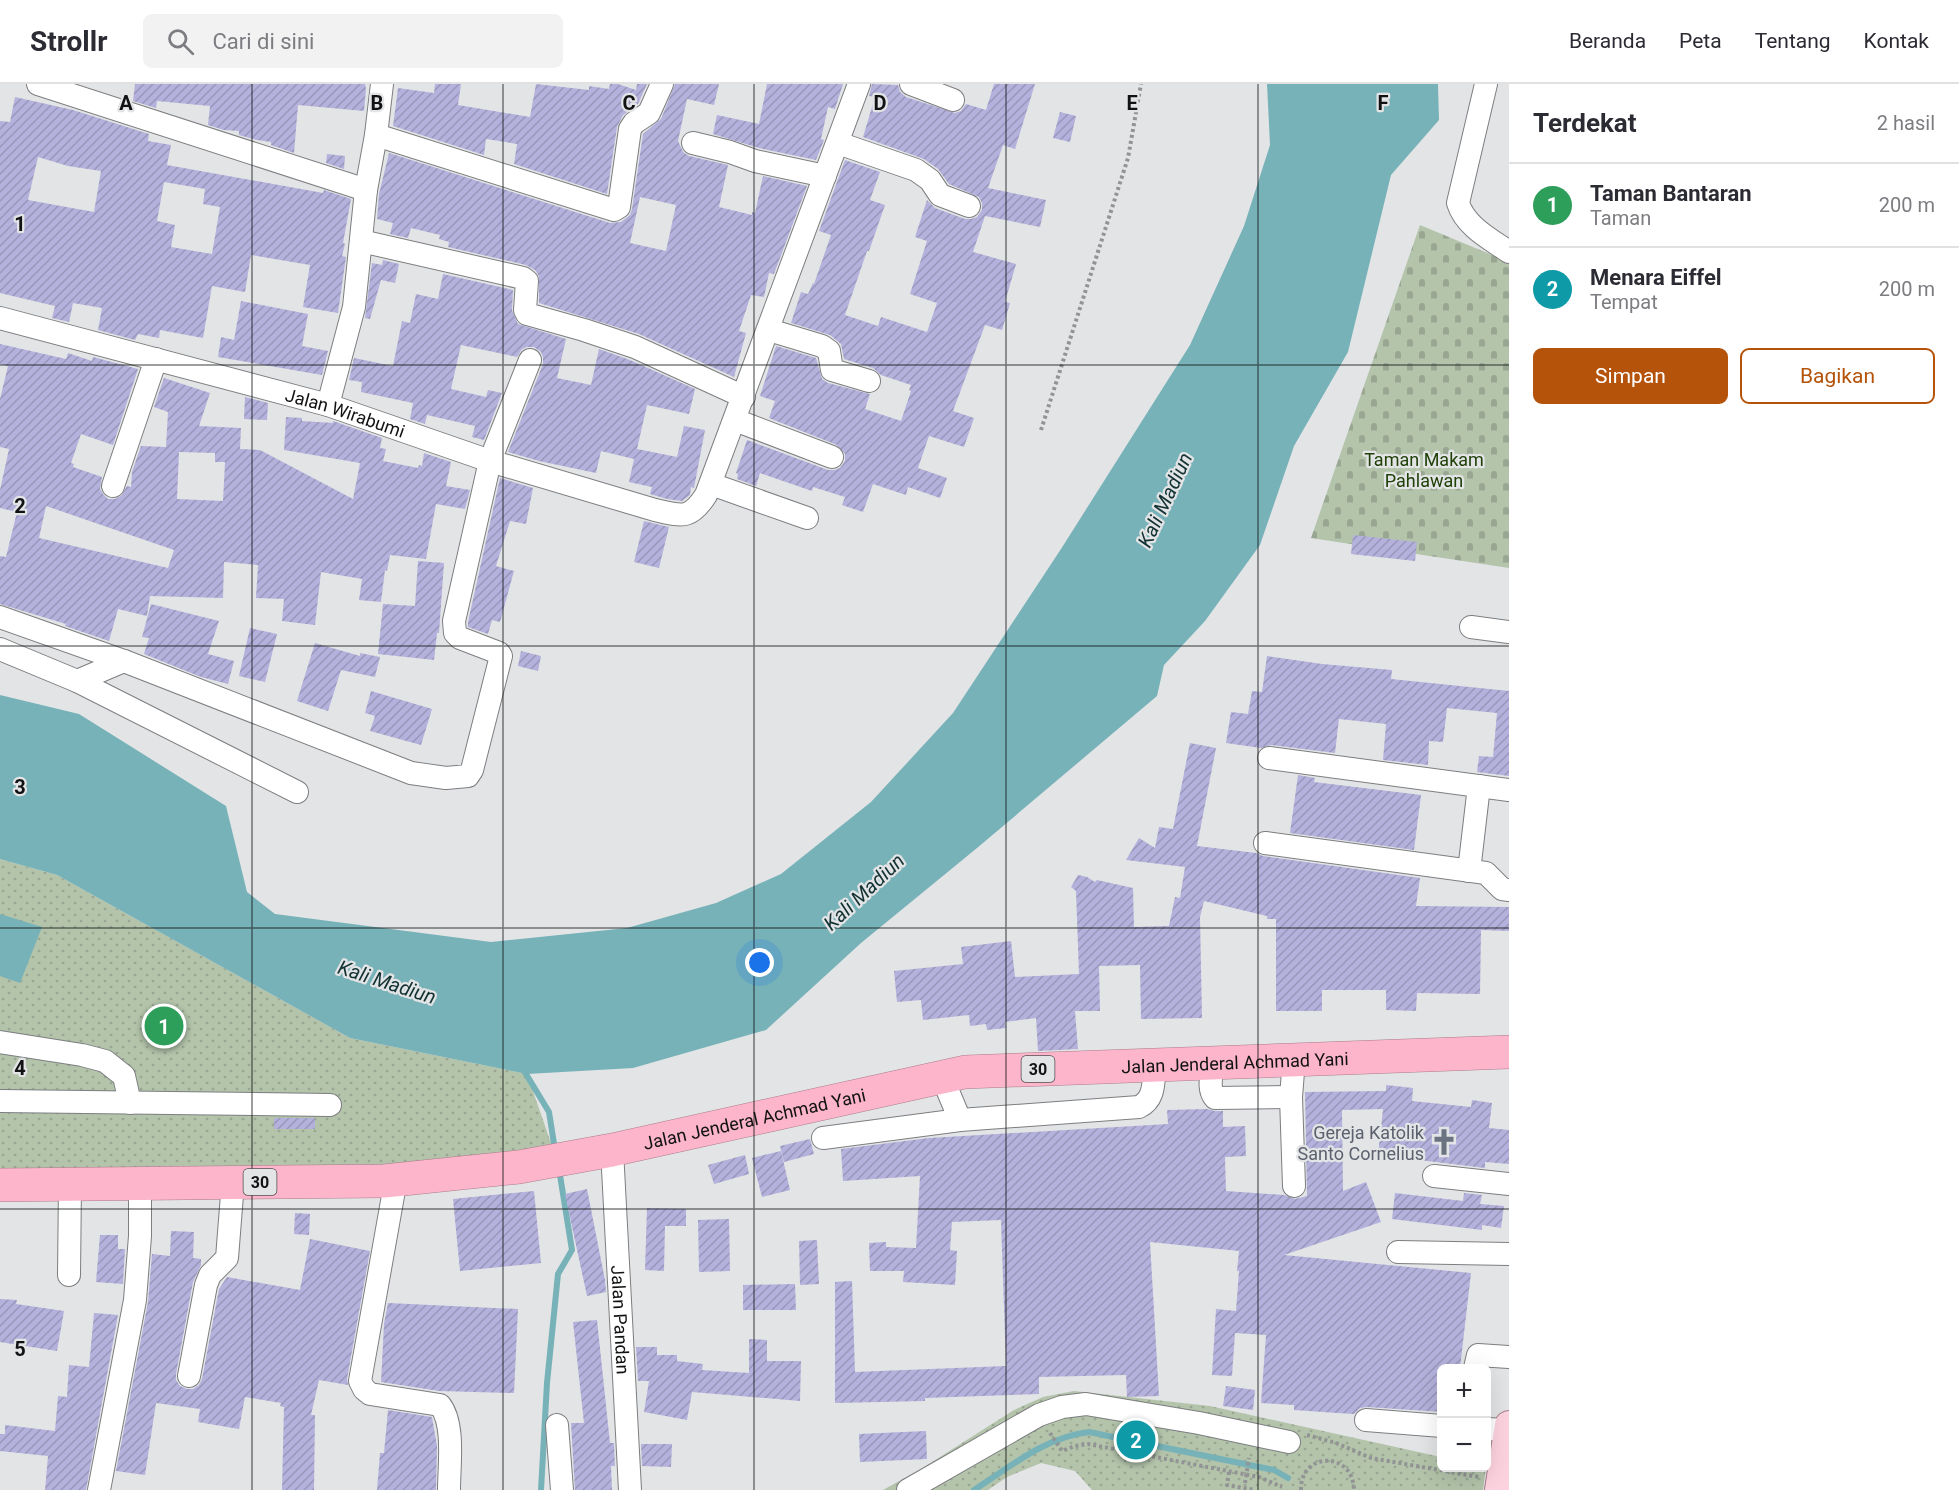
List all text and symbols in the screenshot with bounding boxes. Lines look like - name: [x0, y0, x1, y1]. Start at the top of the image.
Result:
- search box: [143, 14, 563, 68]
- text: Strollr: [30, 25, 107, 58]
- icon: search: [164, 25, 197, 58]
- text: Cari di sini: [212, 29, 314, 54]
- text: Beranda: [1569, 29, 1646, 53]
- text: Peta: [1679, 29, 1722, 53]
- text: Tentang: [1755, 29, 1831, 53]
- text: Kontak: [1864, 29, 1929, 53]
- text: A: [119, 91, 133, 115]
- text: B: [371, 91, 383, 115]
- text: C: [622, 91, 636, 115]
- text: D: [874, 91, 887, 115]
- text: E: [1126, 91, 1138, 115]
- text: F: [1378, 91, 1389, 115]
- text: Terdekat: [1533, 108, 1637, 138]
- text: 2 hasil: [1877, 111, 1935, 135]
- text: Taman Bantaran: [1590, 181, 1752, 206]
- text: 1: [1547, 193, 1558, 217]
- text: 200 m: [1879, 193, 1935, 217]
- text: Taman: [1590, 206, 1651, 230]
- text: 1: [14, 212, 26, 236]
- text: Menara Eiffel: [1590, 265, 1722, 290]
- text: 2: [1547, 277, 1558, 301]
- text: 200 m: [1879, 277, 1935, 301]
- text: Tempat: [1590, 290, 1658, 314]
- button: Simpan: [1533, 348, 1728, 404]
- button: Bagikan: [1740, 348, 1935, 404]
- street label: Jalan Wirabumi: [283, 384, 408, 441]
- water label: Kali Madiun: [1133, 449, 1197, 551]
- park label: Taman Makam Pahlawan: [1364, 449, 1484, 491]
- text: 2: [14, 494, 26, 518]
- text: 3: [14, 775, 26, 799]
- water label: Kali Madiun: [819, 849, 909, 935]
- your location: [745, 948, 774, 977]
- water label: Kali Madiun: [335, 955, 439, 1009]
- pin: 1: [144, 1004, 184, 1048]
- street label: Jalan Jenderal Achmad Yani: [1121, 1047, 1349, 1077]
- text: 4: [14, 1056, 26, 1080]
- road number: 30: [1022, 1056, 1054, 1082]
- street label: Jalan Jenderal Achmad Yani: [641, 1084, 868, 1153]
- place label: Gereja Katolik Santo Cornelius: [1298, 1122, 1425, 1164]
- church icon: Gereja Katolik Santo Cornelius: [1429, 1127, 1459, 1157]
- road number: 30: [244, 1169, 276, 1195]
- street label: Jalan Pandan: [608, 1265, 634, 1375]
- text: 5: [14, 1337, 26, 1361]
- map controls: [1437, 1364, 1491, 1472]
- button: +: [1437, 1364, 1491, 1418]
- pin: 2: [1116, 1418, 1156, 1462]
- button: −: [1437, 1418, 1491, 1472]

